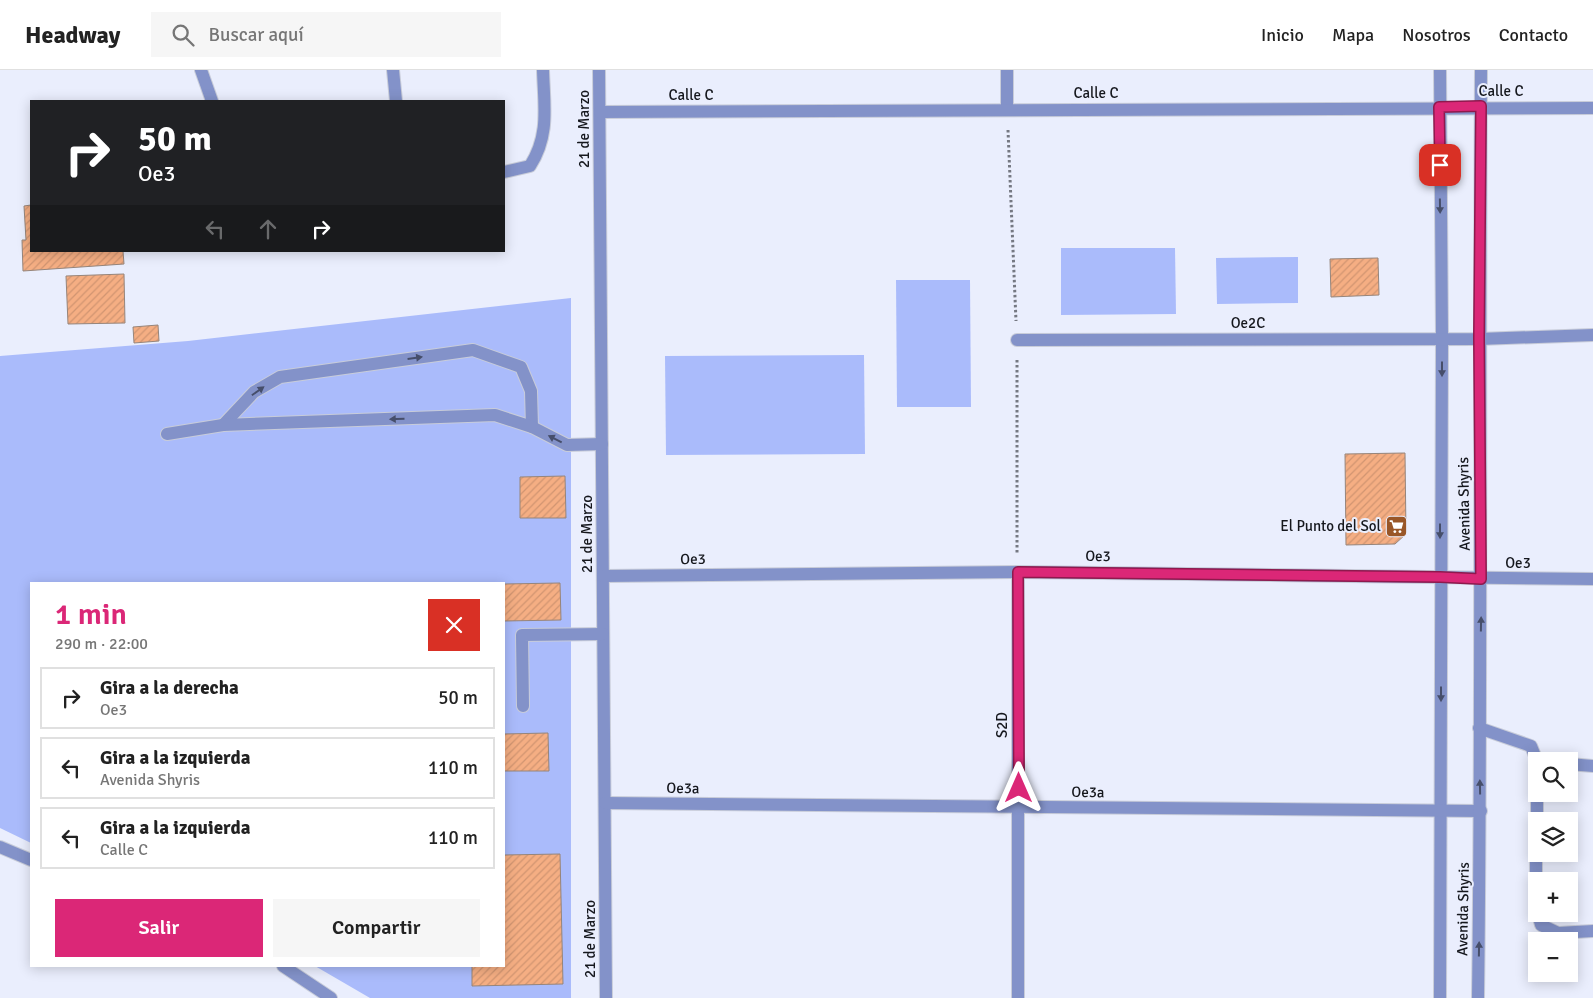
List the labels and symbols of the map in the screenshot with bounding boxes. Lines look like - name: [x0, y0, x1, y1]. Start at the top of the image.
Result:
- street label: Calle C: [1479, 82, 1523, 100]
- street label: Calle C: [1074, 84, 1118, 102]
- street label: Calle C: [669, 86, 713, 104]
- street label: 21 de Marzo: [575, 90, 593, 168]
- pin: [1419, 144, 1461, 186]
- one-way arrow: [1436, 198, 1444, 214]
- street label: Oe2C: [1231, 314, 1265, 332]
- one-way arrow: [407, 354, 423, 362]
- one-way arrow: [1438, 361, 1446, 377]
- one-way arrow: [251, 386, 265, 396]
- one-way arrow: [389, 415, 405, 423]
- one-way arrow: [548, 435, 562, 443]
- street label: Avenida Shyris: [1454, 456, 1474, 551]
- street label: 21 de Marzo: [578, 495, 596, 573]
- supermarket icon: El Punto del Sol: [1385, 514, 1409, 538]
- place label: El Punto del Sol: [1280, 517, 1381, 535]
- one-way arrow: [1436, 523, 1444, 539]
- street label: Oe3: [1085, 547, 1111, 565]
- street label: Oe3: [680, 550, 706, 568]
- street label: Oe3: [1505, 554, 1531, 572]
- one-way arrow: [1477, 616, 1485, 632]
- one-way arrow: [1437, 686, 1445, 702]
- street label: S2D: [993, 712, 1011, 738]
- position arrow: [992, 761, 1044, 813]
- street label: Oe3a: [666, 779, 700, 797]
- one-way arrow: [1476, 779, 1484, 795]
- street label: Oe3a: [1071, 783, 1105, 801]
- street label: Avenida Shyris: [1453, 861, 1473, 956]
- street label: 21 de Marzo: [581, 900, 599, 978]
- one-way arrow: [1475, 941, 1483, 957]

